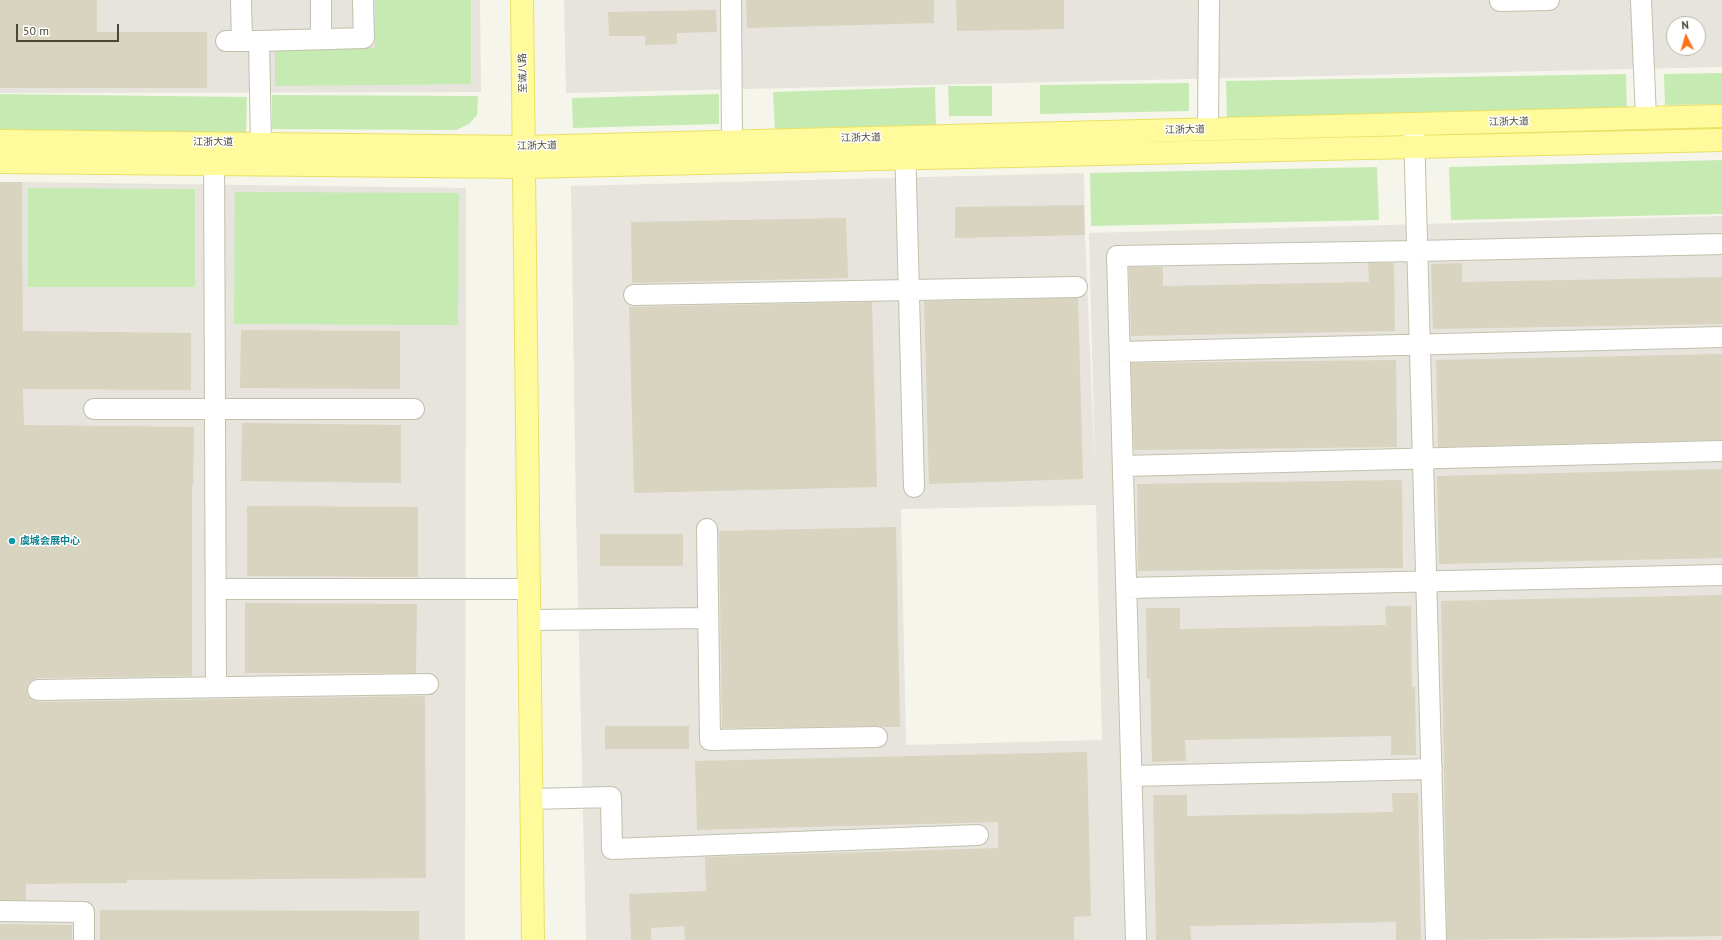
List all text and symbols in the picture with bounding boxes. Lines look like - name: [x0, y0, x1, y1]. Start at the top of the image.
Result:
- scale bar: [18, 16, 121, 42]
- north arrow: [1666, 16, 1706, 56]
- text: N: [1681, 18, 1689, 32]
- text: 50 m: [23, 23, 49, 38]
- street label: 至诚八路: [517, 53, 529, 93]
- street label: 江浙大道: [1489, 116, 1529, 128]
- street label: 江浙大道: [1165, 124, 1205, 136]
- street label: 江浙大道: [841, 132, 881, 144]
- street label: 江浙大道: [193, 136, 233, 148]
- street label: 江浙大道: [517, 140, 557, 152]
- place label: 虞城会展中心: [20, 535, 80, 547]
- marker: 虞城会展中心: [7, 536, 17, 546]

